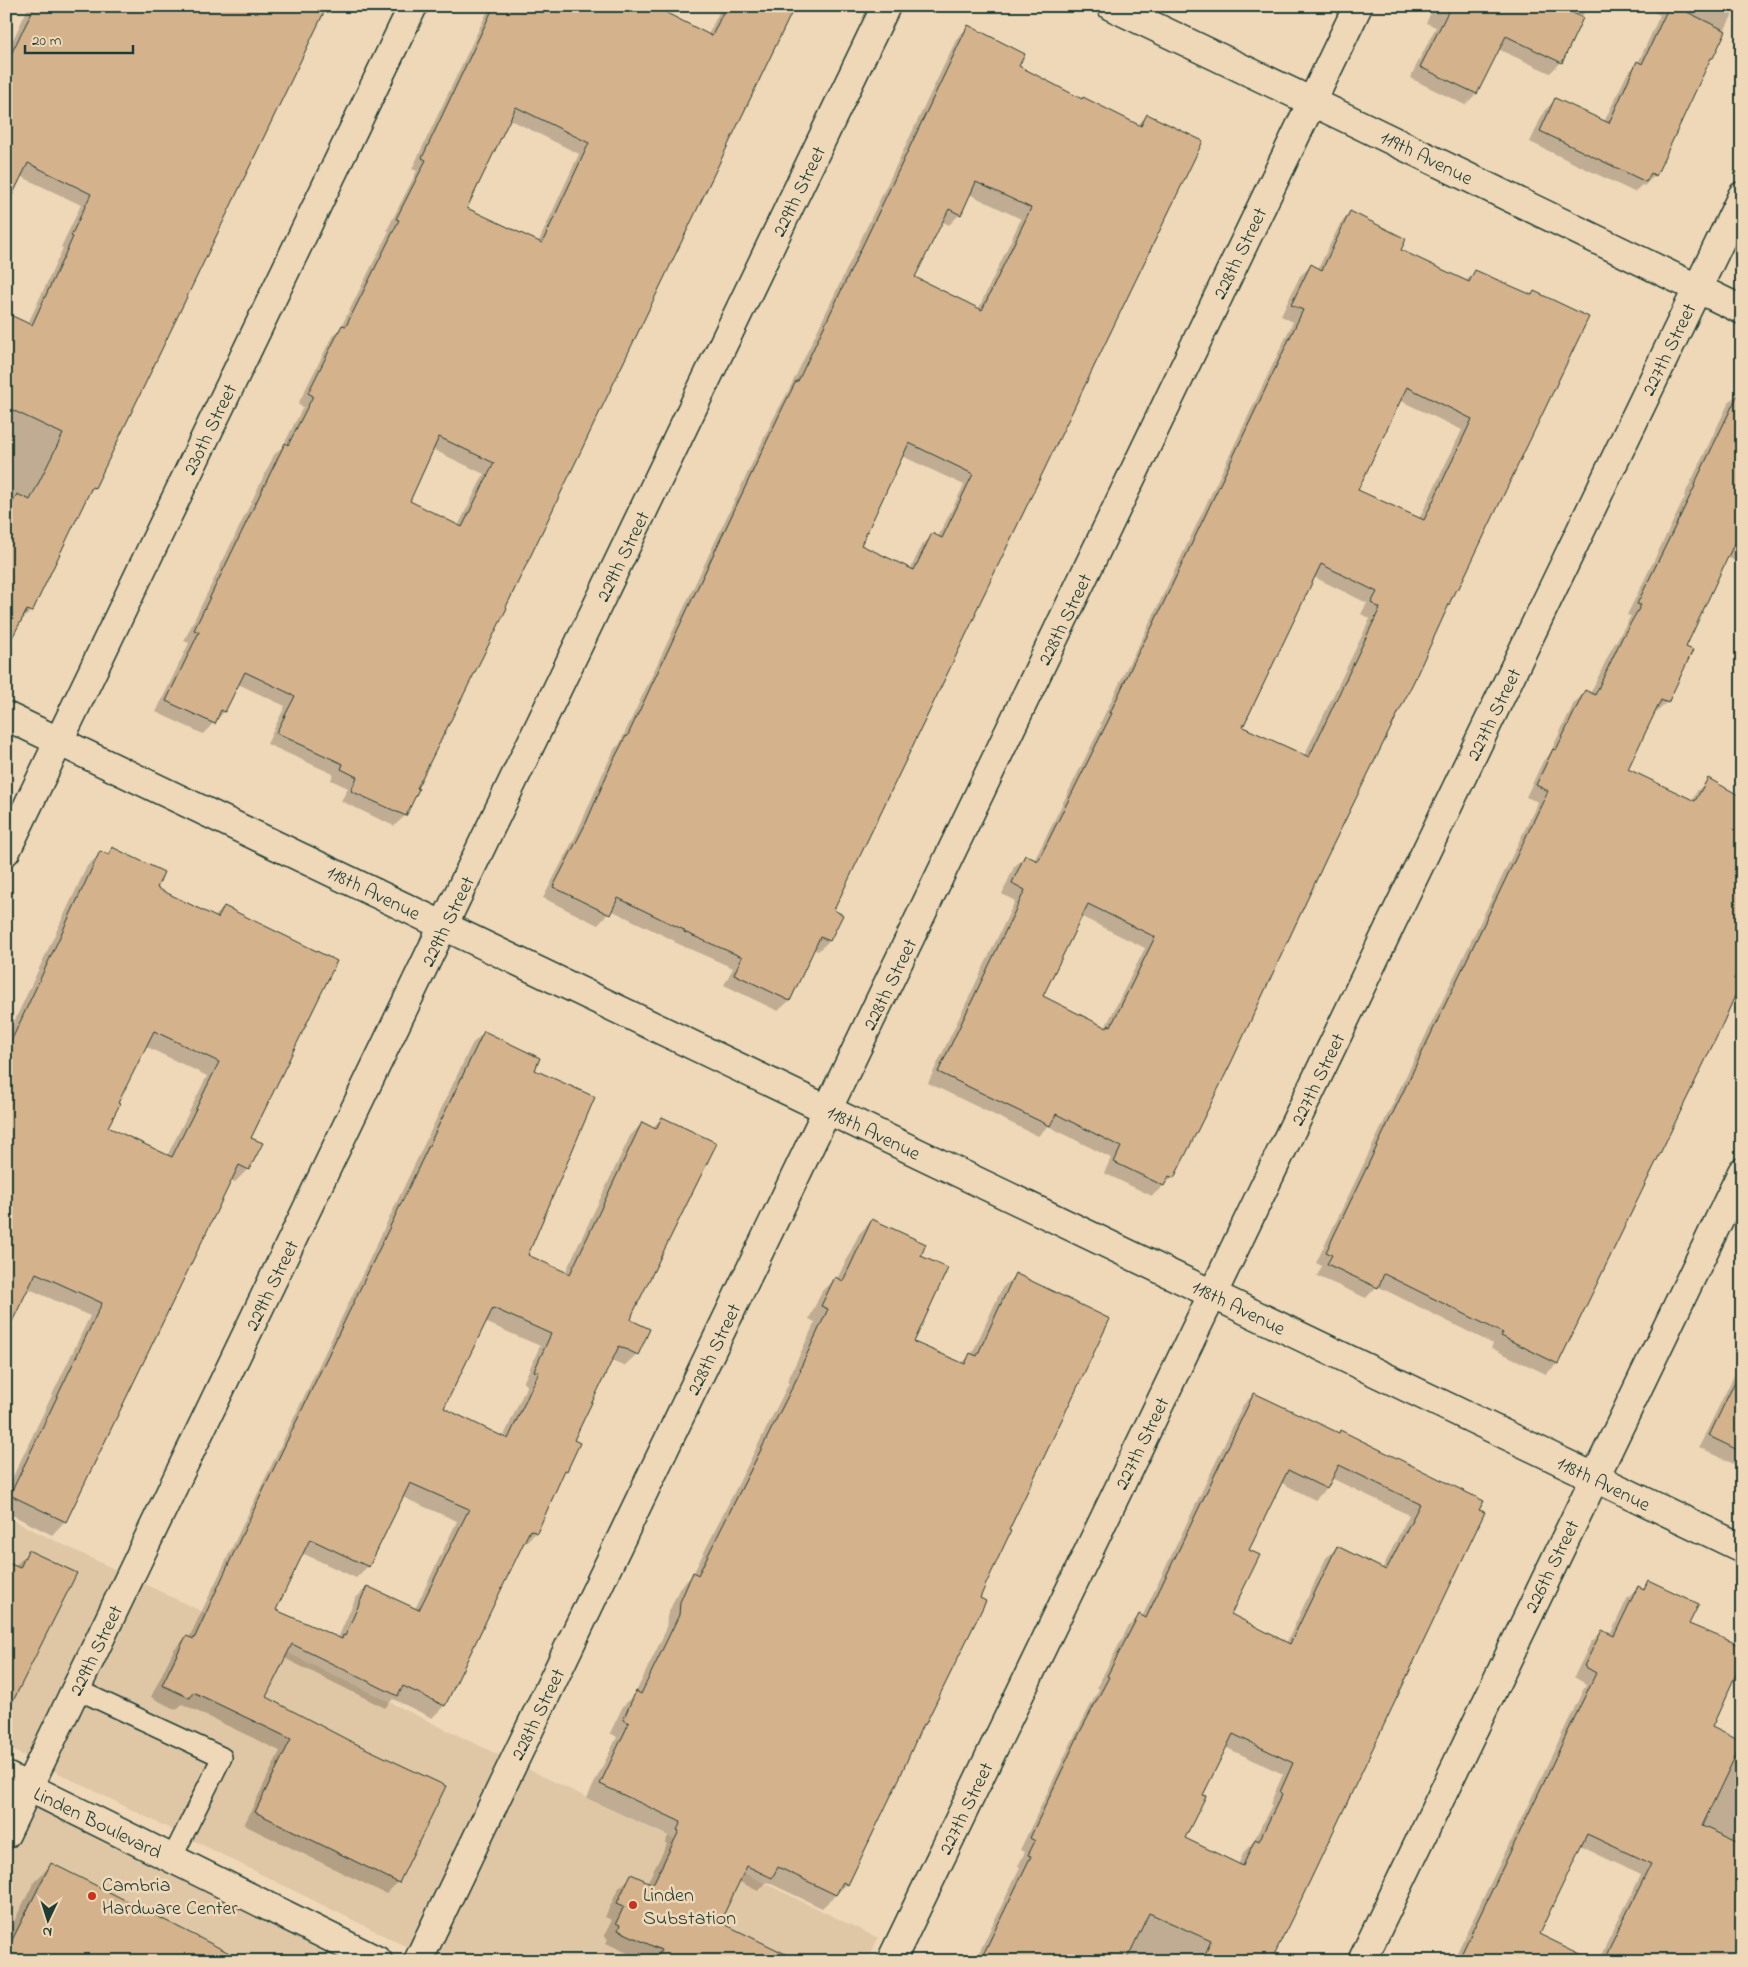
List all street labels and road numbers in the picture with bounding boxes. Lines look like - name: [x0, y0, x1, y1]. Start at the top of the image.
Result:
- street label: 119th Avenue: [1375, 124, 1477, 194]
- street label: 229th Street: [766, 142, 835, 242]
- street label: 228th Street: [1207, 203, 1276, 305]
- street label: 227th Street: [1635, 299, 1705, 401]
- street label: 230th Street: [177, 379, 246, 481]
- street label: 229th Street: [590, 507, 659, 607]
- street label: 228th Street: [1032, 569, 1101, 671]
- street label: 227th Street: [1460, 664, 1530, 766]
- street label: 118th Avenue: [321, 859, 425, 929]
- street label: 229th Street: [415, 872, 484, 972]
- street label: 228th Street: [857, 934, 926, 1036]
- street label: 227th Street: [1284, 1029, 1354, 1131]
- street label: 118th Avenue: [821, 1099, 925, 1169]
- street label: 229th Street: [239, 1236, 308, 1336]
- street label: 118th Avenue: [1186, 1274, 1290, 1344]
- street label: 228th Street: [681, 1299, 750, 1401]
- street label: 227th Street: [1108, 1393, 1178, 1495]
- street label: 118th Avenue: [1551, 1450, 1655, 1520]
- street label: 226th Street: [1518, 1515, 1588, 1619]
- street label: 229th Street: [63, 1601, 132, 1701]
- street label: 228th Street: [505, 1664, 574, 1766]
- street label: 227th Street: [932, 1758, 1002, 1860]
- street label: Linden Boulevard: [28, 1781, 166, 1868]

